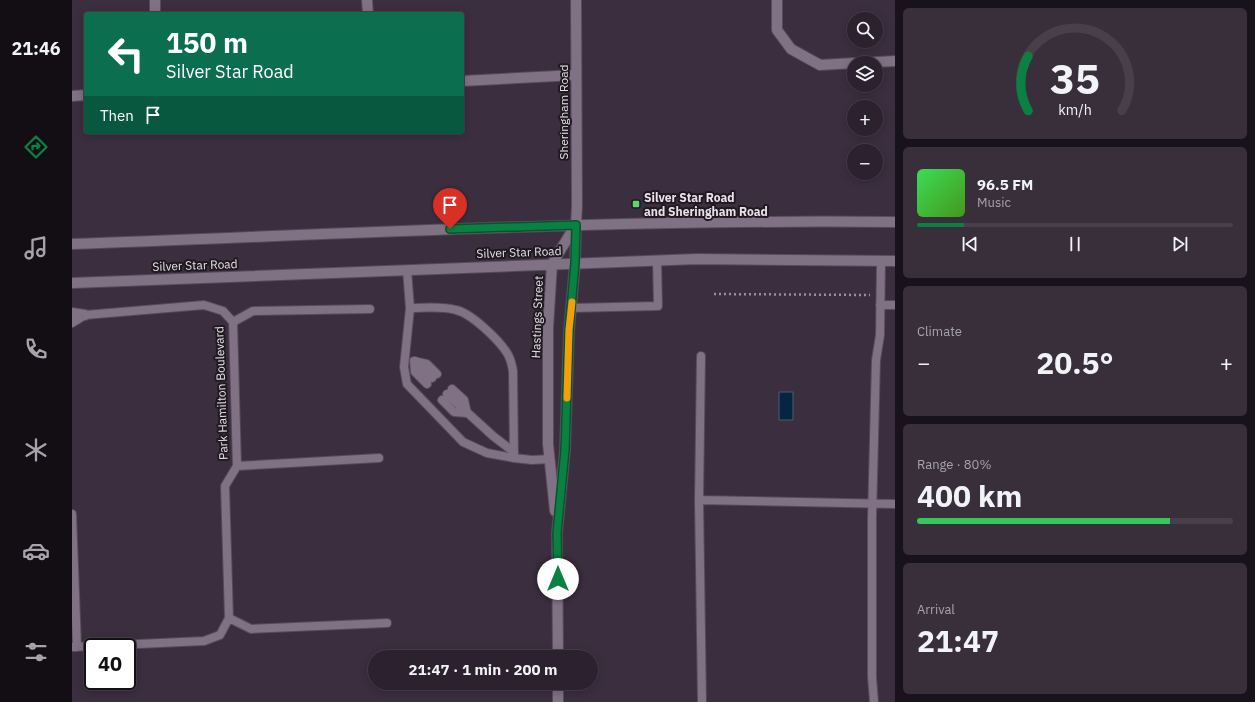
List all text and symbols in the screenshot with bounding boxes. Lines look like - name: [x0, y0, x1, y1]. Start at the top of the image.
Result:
- map controls: [847, 12, 883, 180]
- button: search: [847, 12, 883, 48]
- text: 150 m: [166, 24, 248, 61]
- icon: left: [100, 28, 152, 80]
- text: 21:46: [11, 37, 61, 60]
- text: 35: [1050, 51, 1100, 105]
- button: layers: [847, 56, 883, 92]
- text: Silver Star Road: [166, 60, 294, 83]
- street label: Sheringham Road: [556, 64, 571, 160]
- button: +: [847, 100, 883, 136]
- text: km/h: [1058, 100, 1092, 119]
- icon: arrive: [142, 104, 164, 126]
- text: Then: [100, 106, 134, 125]
- icon: directions: [22, 133, 50, 161]
- button: −: [847, 144, 883, 180]
- text: 96.5 FM: [977, 175, 1033, 194]
- pin: [433, 188, 467, 229]
- place label: Silver Star Road and Sheringham Road: [644, 190, 768, 219]
- icon: arrive: [439, 194, 461, 216]
- text: Music: [977, 194, 1011, 211]
- marker: Silver Star Road and Sheringham Road: [631, 199, 641, 209]
- icon: previous: [959, 233, 981, 255]
- icon: pause: [1064, 233, 1086, 255]
- icon: next: [1169, 233, 1191, 255]
- icon: music: [22, 234, 50, 262]
- street label: Silver Star Road: [476, 243, 562, 261]
- street label: Silver Star Road: [152, 256, 238, 274]
- street label: Hastings Street: [528, 275, 546, 359]
- text: Climate: [917, 323, 962, 340]
- street label: Park Hamilton Boulevard: [211, 326, 231, 460]
- icon: phone: [22, 335, 50, 363]
- text: 20.5°: [1036, 343, 1114, 382]
- text: −: [917, 348, 930, 377]
- text: +: [1220, 348, 1233, 377]
- icon: climate: [22, 436, 50, 464]
- text: Range · 80%: [917, 456, 991, 473]
- text: 400 km: [917, 476, 1022, 515]
- icon: car: [22, 537, 50, 565]
- position arrow: [537, 558, 579, 600]
- text: Arrival: [917, 601, 955, 618]
- text: 21:47: [917, 621, 999, 660]
- icon: filters: [22, 638, 50, 666]
- speed limit sign: 40: [84, 638, 136, 690]
- text: 21:47 · 1 min · 200 m: [409, 660, 557, 679]

